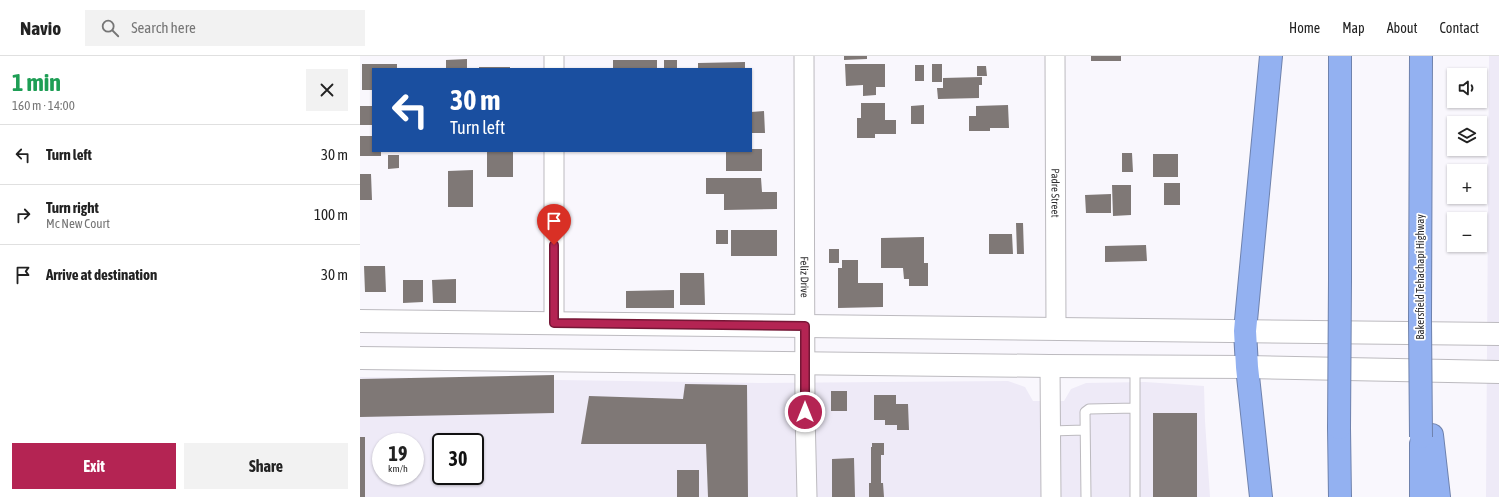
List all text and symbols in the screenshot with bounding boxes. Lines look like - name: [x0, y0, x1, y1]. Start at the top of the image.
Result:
- search box: [85, 10, 365, 46]
- text: Navio: [20, 17, 61, 39]
- icon: search: [99, 17, 121, 39]
- text: Search here: [131, 19, 196, 36]
- text: Home: [1289, 20, 1320, 36]
- text: Map: [1342, 20, 1365, 36]
- text: About: [1387, 20, 1418, 36]
- text: Contact: [1440, 20, 1479, 36]
- map controls: [1447, 68, 1487, 252]
- button: sound: [1447, 68, 1487, 108]
- text: 1 min: [12, 69, 61, 96]
- button: close: [306, 69, 348, 111]
- icon: left: [384, 84, 436, 136]
- text: 30 m: [450, 84, 500, 116]
- text: 160 m · 14:00: [12, 98, 75, 113]
- button: layers: [1447, 116, 1487, 156]
- text: Turn left: [450, 117, 505, 138]
- icon: left: [12, 144, 34, 166]
- text: Turn left: [46, 146, 92, 163]
- text: 30 m: [321, 146, 348, 163]
- button: +: [1447, 164, 1487, 204]
- street label: Padre Street: [1049, 168, 1062, 218]
- text: Turn right: [46, 199, 99, 216]
- icon: right: [12, 204, 34, 226]
- pin: [537, 204, 571, 245]
- text: 100 m: [314, 206, 348, 223]
- icon: arrive: [543, 210, 565, 232]
- button: −: [1447, 212, 1487, 252]
- street label: Bakersfield Tehachapi Highway: [1414, 214, 1426, 340]
- text: Mc New Court: [46, 216, 110, 231]
- street label: Feliz Drive: [799, 256, 811, 298]
- icon: arrive: [12, 264, 34, 286]
- text: Arrive at destination: [46, 266, 157, 283]
- text: 30 m: [321, 266, 348, 283]
- position arrow: [784, 391, 826, 433]
- speed limit sign: 30: [432, 433, 484, 485]
- text: 19: [389, 442, 407, 465]
- button: Exit: [12, 443, 176, 489]
- button: Share: [184, 443, 348, 489]
- text: km/h: [388, 463, 408, 474]

